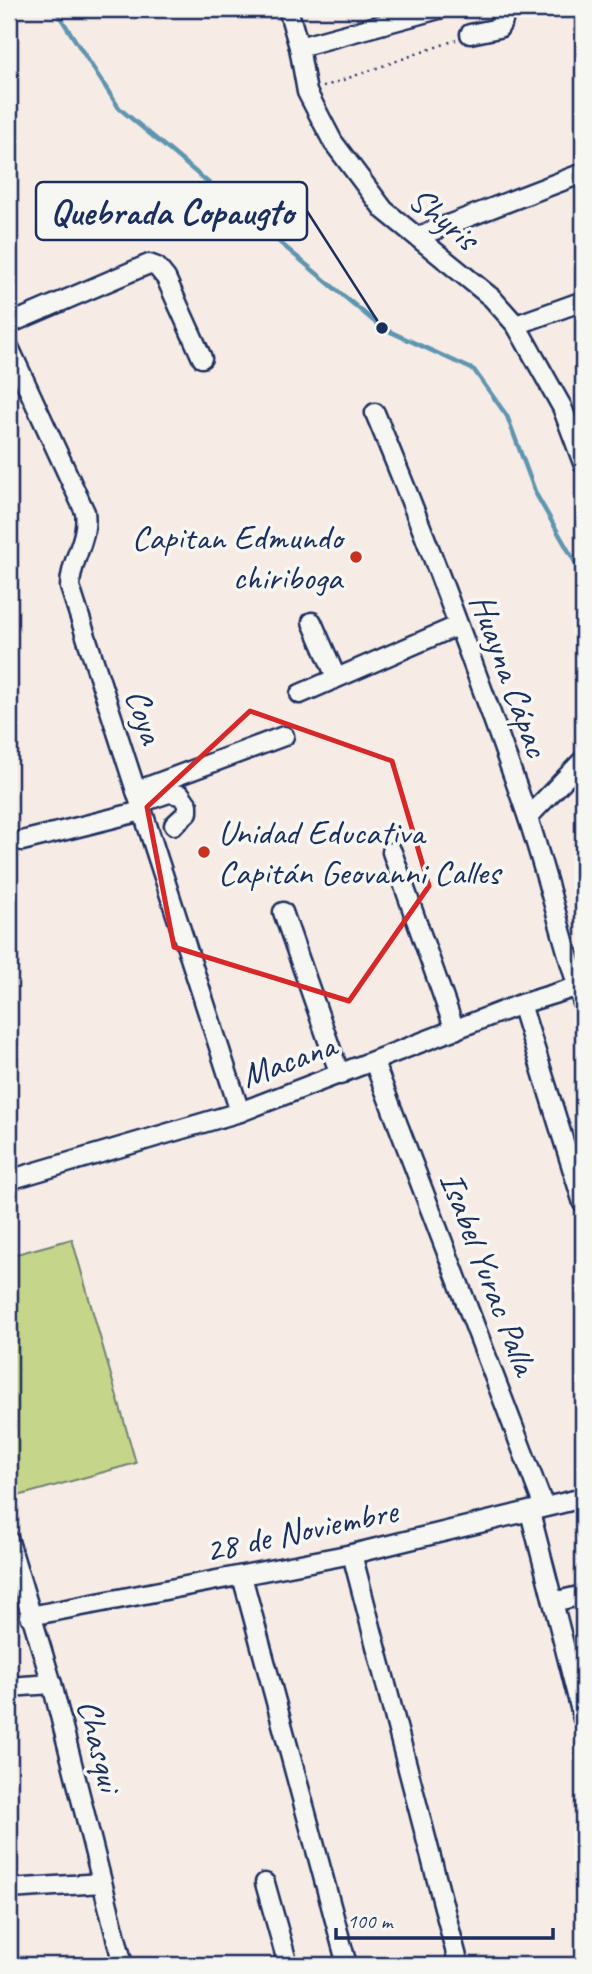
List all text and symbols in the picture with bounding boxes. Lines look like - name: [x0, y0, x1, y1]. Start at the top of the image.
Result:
- street label: Shyris: [400, 177, 490, 262]
- callout: Quebrada Copaugto: [36, 182, 307, 240]
- text: Quebrada Copaugto: [50, 188, 297, 235]
- place label: Capitan Edmundo chiriboga: [132, 515, 346, 600]
- marker: Capitan Edmundo chiriboga: [348, 549, 364, 565]
- street label: Huayna Cápac: [459, 588, 560, 764]
- street label: Coya: [115, 683, 175, 751]
- place label: Unidad Educativa Capitán Geovanni Calles: [218, 810, 503, 895]
- marker: Unidad Educativa Capitán Geovanni Calles: [196, 844, 212, 860]
- street label: Macana: [235, 1022, 344, 1098]
- street label: Isabel Yurac Palla: [429, 1165, 549, 1383]
- street label: 28 de Noviembre: [201, 1488, 404, 1573]
- street label: Chasqui: [66, 1695, 134, 1800]
- scale bar: [336, 1897, 554, 1941]
- text: 100 m: [347, 1908, 394, 1934]

